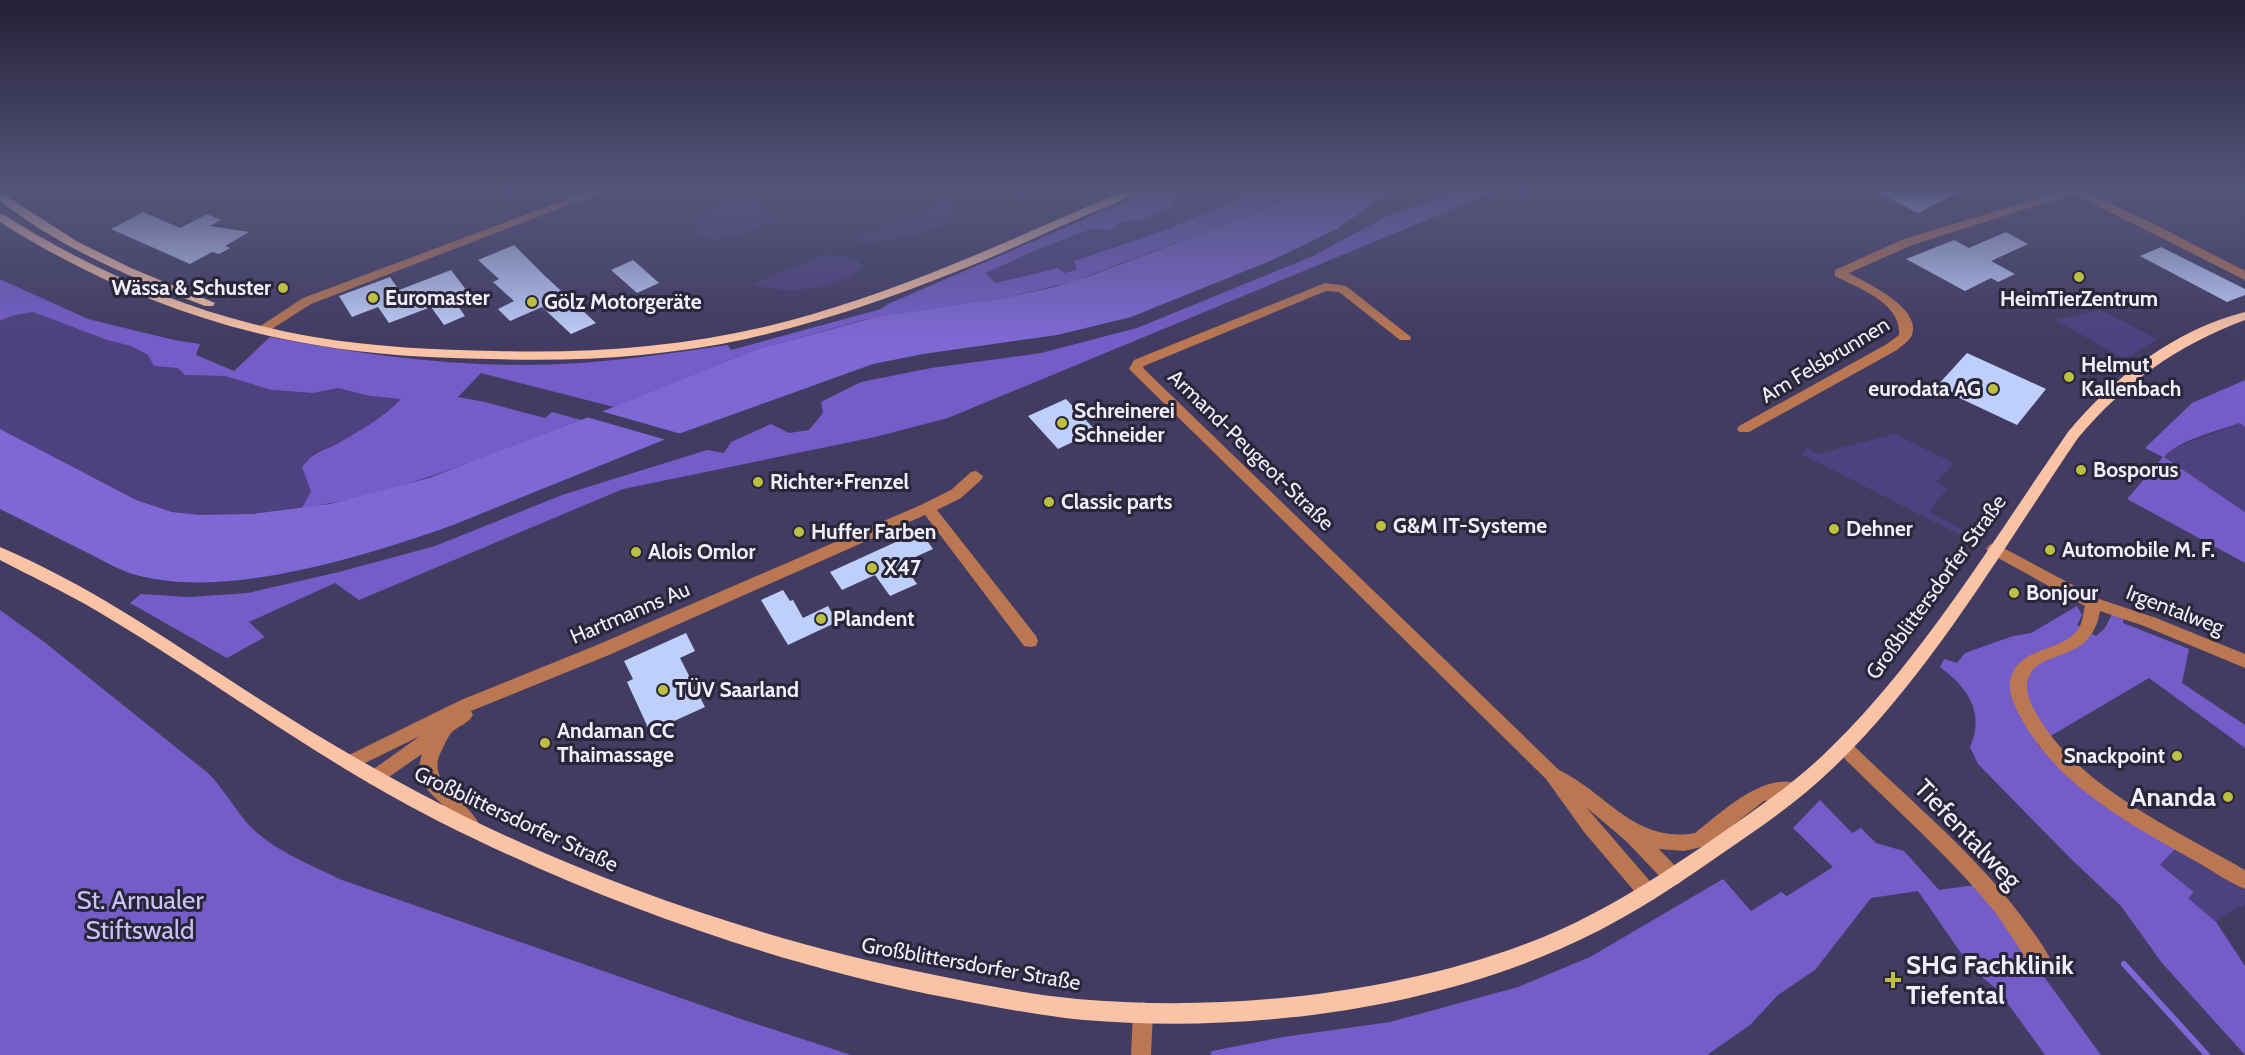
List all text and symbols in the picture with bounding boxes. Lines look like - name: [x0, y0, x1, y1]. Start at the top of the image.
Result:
- marker: HeimTierZentrum: [2072, 270, 2086, 284]
- place label: Wässa & Schuster: [112, 275, 271, 300]
- marker: Wässa & Schuster: [276, 281, 290, 295]
- place label: Euromaster: [385, 285, 490, 310]
- place label: HeimTierZentrum: [2000, 286, 2158, 311]
- place label: Gölz Motorgeräte: [544, 289, 702, 314]
- marker: Euromaster: [366, 291, 380, 305]
- marker: Gölz Motorgeräte: [525, 295, 539, 309]
- street label: Am Felsbrunnen: [1756, 311, 1894, 408]
- place label: Helmut Kallenbach: [2081, 352, 2181, 401]
- street label: Armand-Peugeot-Straße: [1163, 364, 1340, 535]
- marker: Helmut Kallenbach: [2062, 370, 2076, 384]
- place label: eurodata AG: [1868, 376, 1981, 401]
- marker: eurodata AG: [1986, 382, 2000, 396]
- place label: Schreinerei Schneider: [1074, 398, 1175, 447]
- marker: Schreinerei Schneider: [1055, 416, 1069, 430]
- place label: Bosporus: [2093, 457, 2179, 482]
- marker: Bosporus: [2074, 463, 2088, 477]
- place label: Richter+Frenzel: [770, 469, 909, 494]
- marker: Richter+Frenzel: [751, 475, 765, 489]
- place label: Classic parts: [1061, 489, 1172, 514]
- street label: Großblittersdorfer Straße: [1860, 489, 2011, 684]
- marker: Classic parts: [1042, 495, 1056, 509]
- place label: G&M IT-Systeme: [1393, 513, 1547, 538]
- place label: Dehner: [1846, 516, 1913, 541]
- place label: Huffer Farben: [811, 519, 936, 544]
- marker: G&M IT-Systeme: [1374, 519, 1388, 533]
- marker: Dehner: [1827, 522, 1841, 536]
- marker: Huffer Farben: [792, 525, 806, 539]
- place label: Automobile M. F.: [2062, 537, 2215, 562]
- place label: Alois Omlor: [648, 539, 755, 564]
- marker: Automobile M. F.: [2043, 543, 2057, 557]
- marker: Alois Omlor: [629, 545, 643, 559]
- place label: X47: [883, 555, 921, 580]
- marker: X47: [865, 561, 879, 575]
- street label: Hartmanns Au: [566, 576, 693, 649]
- street label: Irgentalweg: [2123, 579, 2228, 640]
- place label: Bonjour: [2026, 580, 2098, 605]
- marker: Bonjour: [2007, 586, 2021, 600]
- place label: Plandent: [833, 606, 914, 631]
- marker: Plandent: [814, 612, 828, 626]
- place label: TÜV Saarland: [675, 677, 799, 702]
- marker: TÜV Saarland: [656, 683, 670, 697]
- place label: Andaman CC Thaimassage: [557, 718, 675, 767]
- marker: Andaman CC Thaimassage: [538, 736, 552, 750]
- place label: Snackpoint: [2063, 743, 2165, 768]
- marker: Snackpoint: [2170, 749, 2184, 763]
- street label: Großblittersdorfer Straße: [410, 760, 622, 877]
- street label: Tiefentalweg: [1908, 772, 2029, 896]
- place label: Ananda: [2130, 781, 2216, 813]
- marker: Ananda: [2221, 790, 2235, 804]
- park label: St. Arnualer Stiftswald: [76, 884, 204, 946]
- street label: Großblittersdorfer Straße: [860, 932, 1083, 995]
- place label: SHG Fachklinik Tiefental: [1906, 949, 2074, 1011]
- marker: SHG Fachklinik Tiefental: [1884, 971, 1902, 989]

